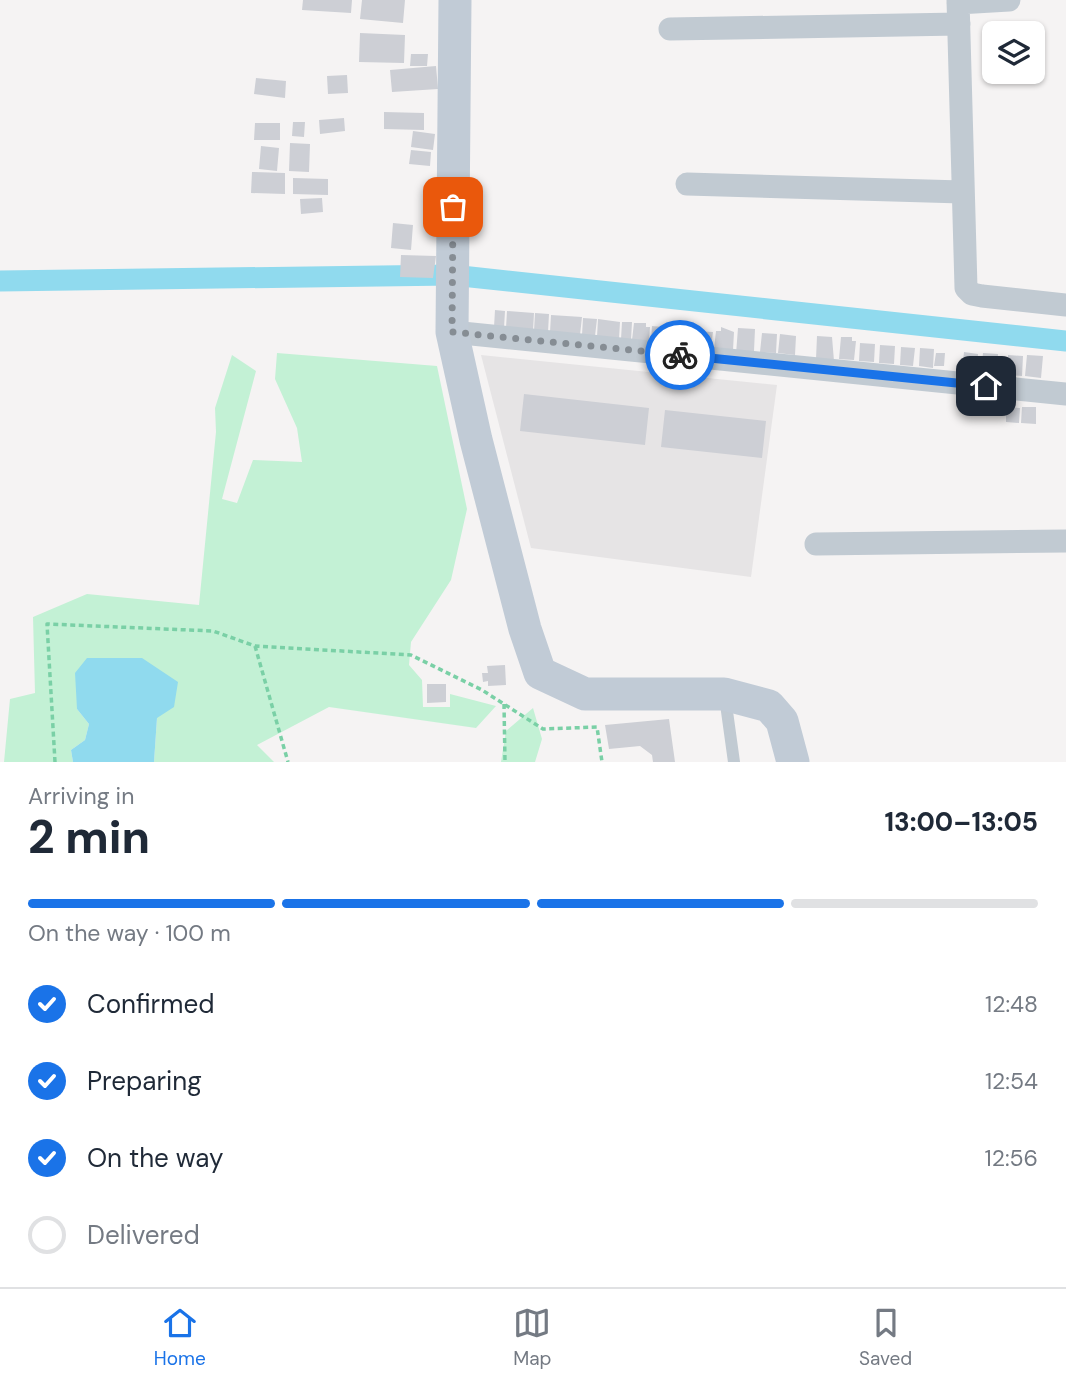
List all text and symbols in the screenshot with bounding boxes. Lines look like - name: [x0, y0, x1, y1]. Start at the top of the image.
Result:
- map controls: [982, 21, 1045, 84]
- button: layers: [982, 21, 1045, 84]
- pin: [423, 177, 483, 237]
- icon: bag: [434, 188, 472, 226]
- courier: [645, 320, 715, 390]
- icon: bike: [661, 336, 699, 374]
- pin: [956, 356, 1016, 416]
- icon: home: [967, 367, 1005, 405]
- text: Arriving in: [28, 781, 134, 811]
- text: 13:00–13:05: [884, 805, 1038, 839]
- text: 2 min: [28, 807, 150, 867]
- text: On the way · 100 m: [28, 918, 231, 948]
- icon: check: [28, 985, 66, 1023]
- text: Confirmed: [87, 987, 214, 1021]
- text: 12:48: [985, 989, 1038, 1019]
- icon: check: [28, 1062, 66, 1100]
- text: Preparing: [87, 1064, 202, 1098]
- text: 12:54: [985, 1066, 1038, 1096]
- icon: check: [28, 1139, 66, 1177]
- text: On the way: [87, 1141, 223, 1175]
- text: 12:56: [984, 1143, 1038, 1173]
- text: Delivered: [87, 1218, 200, 1252]
- tab: Home: [154, 1304, 206, 1371]
- tab: Map: [513, 1304, 551, 1371]
- tab: Saved: [859, 1304, 912, 1371]

